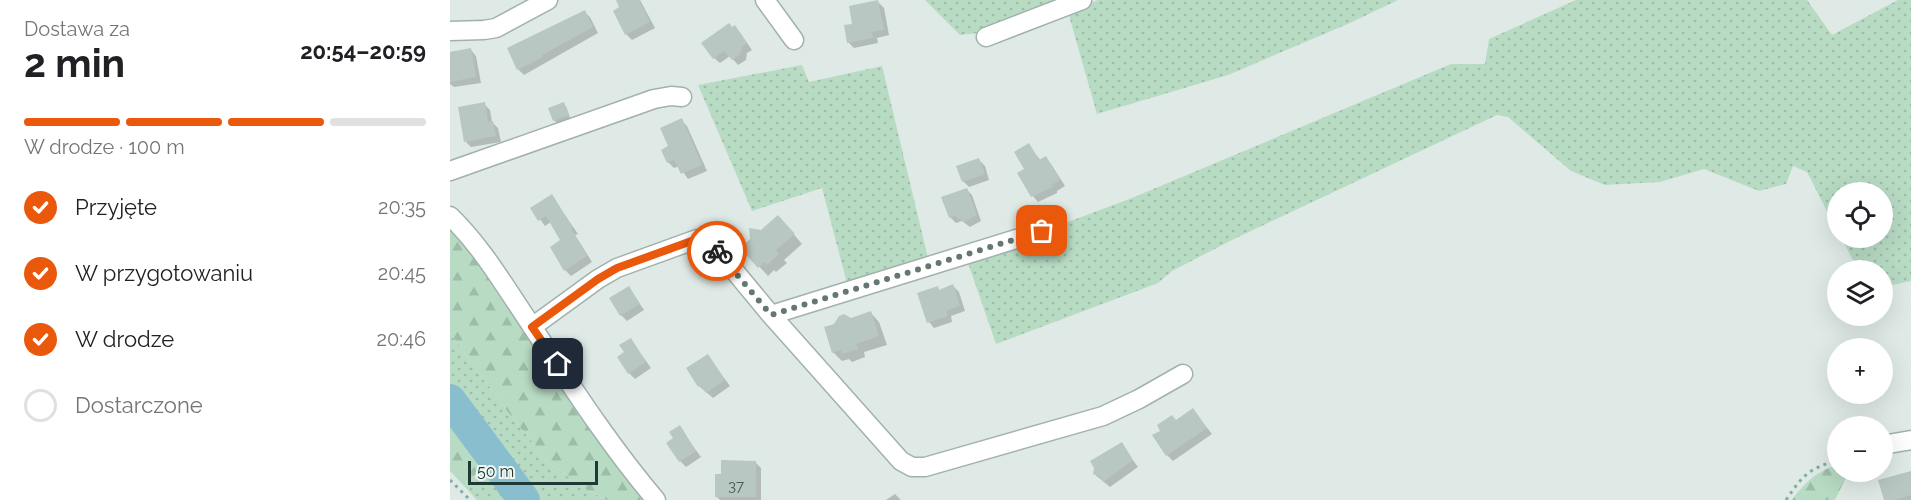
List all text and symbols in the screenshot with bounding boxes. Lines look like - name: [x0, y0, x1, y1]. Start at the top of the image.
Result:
- text: Dostawa za: [24, 17, 130, 41]
- text: 20:54–20:59: [300, 38, 426, 64]
- text: 2 min: [24, 40, 125, 86]
- text: W drodze · 100 m: [24, 135, 185, 159]
- map controls: [1827, 182, 1893, 482]
- button: locate: [1827, 182, 1893, 248]
- icon: check: [24, 191, 57, 224]
- text: Przyjęte: [75, 194, 157, 220]
- text: 20:35: [378, 195, 426, 219]
- pin: [1016, 205, 1067, 256]
- icon: bag: [1025, 214, 1058, 247]
- courier: [687, 221, 747, 281]
- icon: bike: [701, 235, 734, 268]
- icon: check: [24, 257, 57, 290]
- text: W przygotowaniu: [75, 260, 253, 286]
- button: layers: [1827, 260, 1893, 326]
- text: 20:45: [378, 261, 426, 285]
- icon: check: [24, 323, 57, 356]
- text: W drodze: [75, 326, 174, 352]
- text: 20:46: [377, 327, 426, 351]
- pin: [532, 338, 583, 389]
- button: +: [1827, 338, 1893, 404]
- icon: home: [541, 347, 574, 380]
- text: Dostarczone: [75, 392, 203, 418]
- button: −: [1827, 416, 1893, 482]
- scale bar: [468, 458, 598, 486]
- text: 50 m: [477, 462, 514, 481]
- house number: 37: [728, 477, 744, 495]

